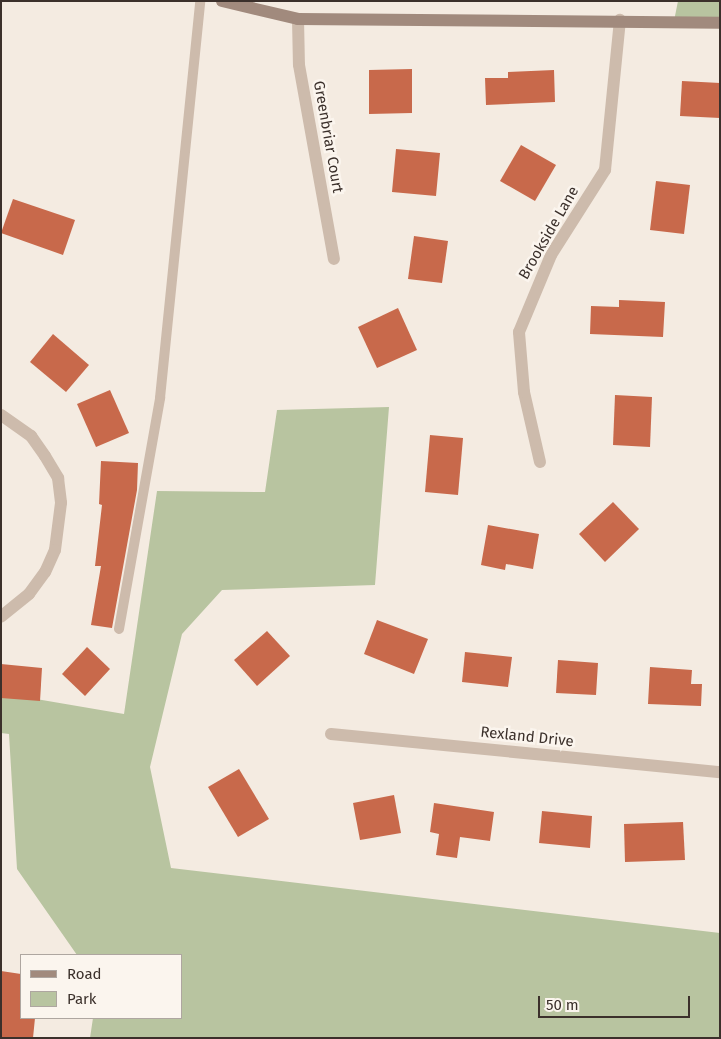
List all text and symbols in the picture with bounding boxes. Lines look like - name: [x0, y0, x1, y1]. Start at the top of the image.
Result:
- street label: Greenbriar Court: [309, 80, 347, 194]
- street label: Brookside Lane: [515, 183, 583, 283]
- street label: Rexland Drive: [480, 723, 574, 751]
- legend: [20, 954, 182, 1019]
- text: Road: [67, 965, 102, 983]
- scale bar: [541, 986, 694, 1018]
- text: Park: [67, 990, 97, 1008]
- text: 50 m: [546, 996, 579, 1014]

